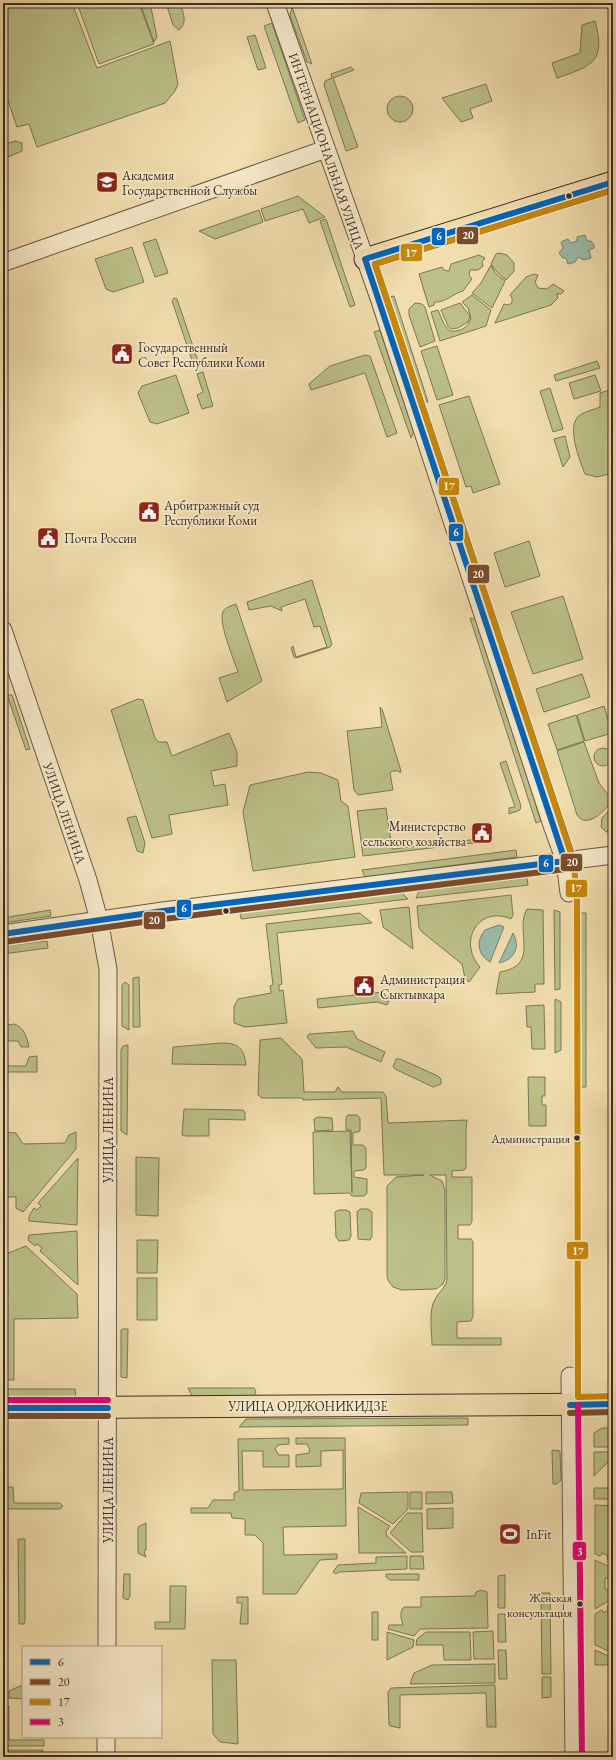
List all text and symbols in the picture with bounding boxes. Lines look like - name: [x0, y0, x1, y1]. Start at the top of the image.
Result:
- street label: ИНТЕРНАЦИОНАЛЬНАЯ УЛИЦА: [285, 50, 369, 253]
- place label: Академия Государственной Службы: [121, 167, 257, 199]
- school or university icon: Академия Государственной Службы: [94, 169, 120, 195]
- unlabelled marker: [564, 191, 574, 201]
- line badge: 20: [456, 226, 479, 245]
- line badge: 6: [431, 227, 446, 246]
- text: 20: [462, 228, 474, 242]
- text: 6: [436, 229, 442, 243]
- line badge: 17: [400, 243, 423, 262]
- text: 17: [405, 246, 417, 260]
- place label: Государственный Совет Республики Коми: [138, 339, 265, 371]
- public building icon: Государственный Совет Республики Коми: [109, 341, 135, 367]
- line badge: 17: [438, 477, 460, 496]
- text: 17: [443, 479, 455, 493]
- place label: Арбитражный суд Республики Коми: [163, 497, 259, 529]
- public building icon: Арбитражный суд Республики Коми: [136, 499, 162, 525]
- line badge: 6: [448, 523, 464, 542]
- public building icon: Почта России: [35, 525, 61, 551]
- text: 6: [453, 525, 459, 539]
- place label: Почта России: [64, 530, 137, 547]
- line badge: 20: [467, 564, 490, 584]
- text: 20: [472, 567, 484, 581]
- street label: УЛИЦА ЛЕНИНА: [39, 759, 90, 867]
- place label: Министерство сельского хозяйства: [363, 818, 467, 850]
- public building icon: Министерство сельского хозяйства: [469, 820, 495, 846]
- line badge: 20: [560, 853, 583, 872]
- line badge: 6: [538, 854, 554, 873]
- text: 20: [566, 855, 578, 869]
- text: 6: [543, 856, 549, 870]
- line badge: 17: [565, 879, 588, 898]
- text: 17: [570, 881, 582, 895]
- line badge: 6: [176, 899, 192, 918]
- text: 6: [181, 901, 187, 915]
- unlabelled marker: [221, 906, 231, 916]
- line badge: 20: [143, 911, 166, 930]
- text: 20: [148, 913, 160, 927]
- place label: Администрация Сыктывкара: [379, 971, 465, 1003]
- public building icon: Администрация Сыктывкара: [351, 973, 377, 999]
- street label: УЛИЦА ЛЕНИНА: [100, 1076, 117, 1184]
- place label: Администрация: [490, 1131, 571, 1147]
- marker: Администрация: [572, 1133, 582, 1143]
- line badge: 17: [566, 1241, 589, 1260]
- text: 17: [572, 1244, 584, 1258]
- street label: УЛИЦА ОРДЖОНИКИДЗЕ: [227, 1398, 388, 1415]
- street label: УЛИЦА ЛЕНИНА: [100, 1436, 117, 1544]
- sports icon: InFit: [497, 1521, 523, 1547]
- place label: InFit: [526, 1526, 551, 1543]
- line badge: 3: [572, 1541, 587, 1561]
- text: 3: [577, 1544, 583, 1558]
- place label: Женская консультация: [507, 1590, 573, 1621]
- marker: Женская консультация: [575, 1599, 585, 1609]
- legend: [22, 1646, 162, 1738]
- text: 6: [58, 1654, 64, 1670]
- text: 20: [58, 1674, 70, 1690]
- text: 17: [58, 1694, 70, 1710]
- text: 3: [58, 1714, 64, 1730]

